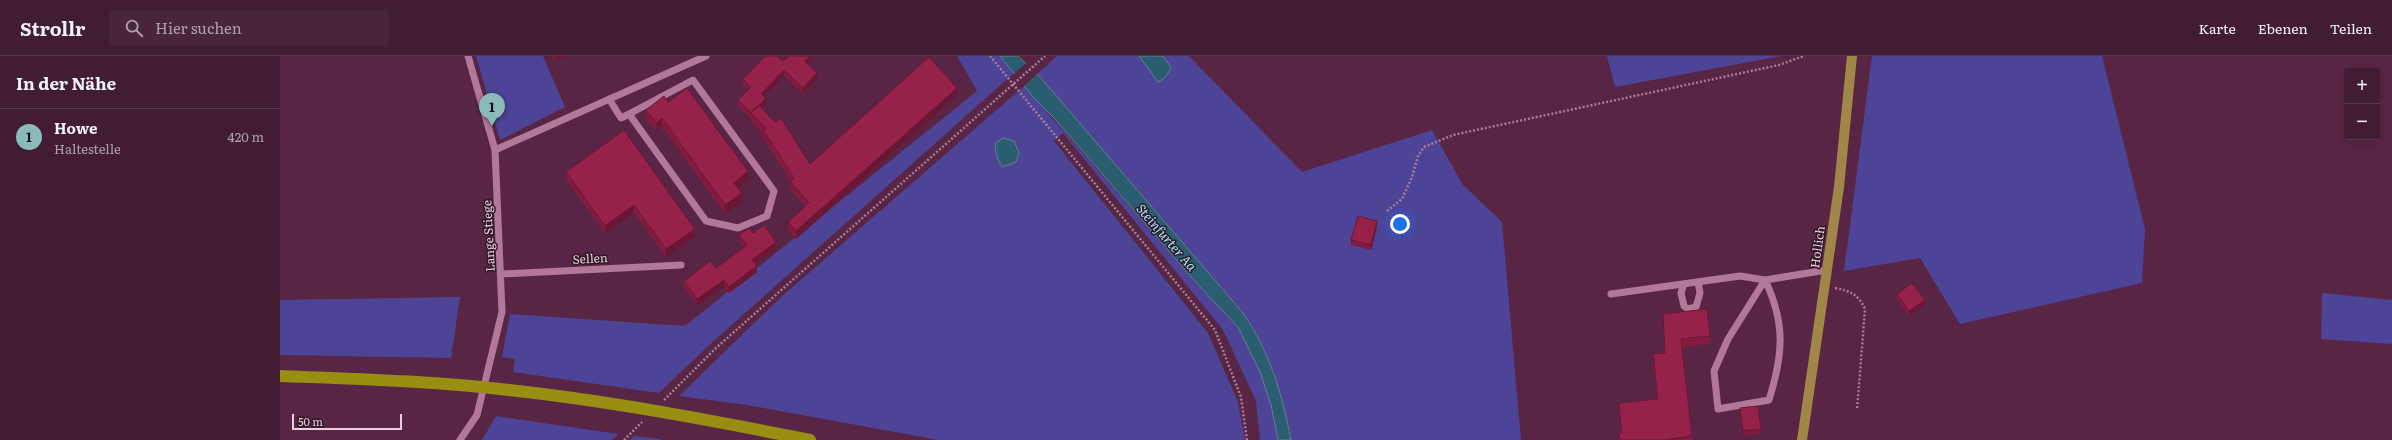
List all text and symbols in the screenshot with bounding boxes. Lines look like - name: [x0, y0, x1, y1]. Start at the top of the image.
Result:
- search box: [109, 10, 389, 46]
- text: Strollr: [20, 14, 85, 42]
- text: Hier suchen: [155, 16, 242, 39]
- icon: search: [123, 17, 145, 39]
- text: Karte: [2199, 18, 2236, 38]
- text: Ebenen: [2258, 18, 2308, 38]
- text: Teilen: [2330, 18, 2372, 38]
- map controls: [2344, 68, 2380, 140]
- button: +: [2344, 68, 2380, 104]
- text: In der Nähe: [16, 70, 116, 95]
- pin: 1: [479, 93, 505, 126]
- button: −: [2344, 104, 2380, 140]
- text: Howe: [54, 116, 97, 139]
- text: 1: [26, 127, 32, 146]
- text: 420 m: [228, 127, 264, 146]
- text: Haltestelle: [54, 139, 121, 158]
- water label: Steinfurter Aa: [1132, 199, 1202, 275]
- street label: Lange Stiege: [477, 200, 499, 272]
- your location: [1390, 214, 1410, 234]
- street label: Hollich: [1805, 225, 1829, 269]
- street label: Sellen: [572, 248, 608, 268]
- scale bar: [292, 412, 402, 431]
- text: 50 m: [298, 413, 323, 429]

